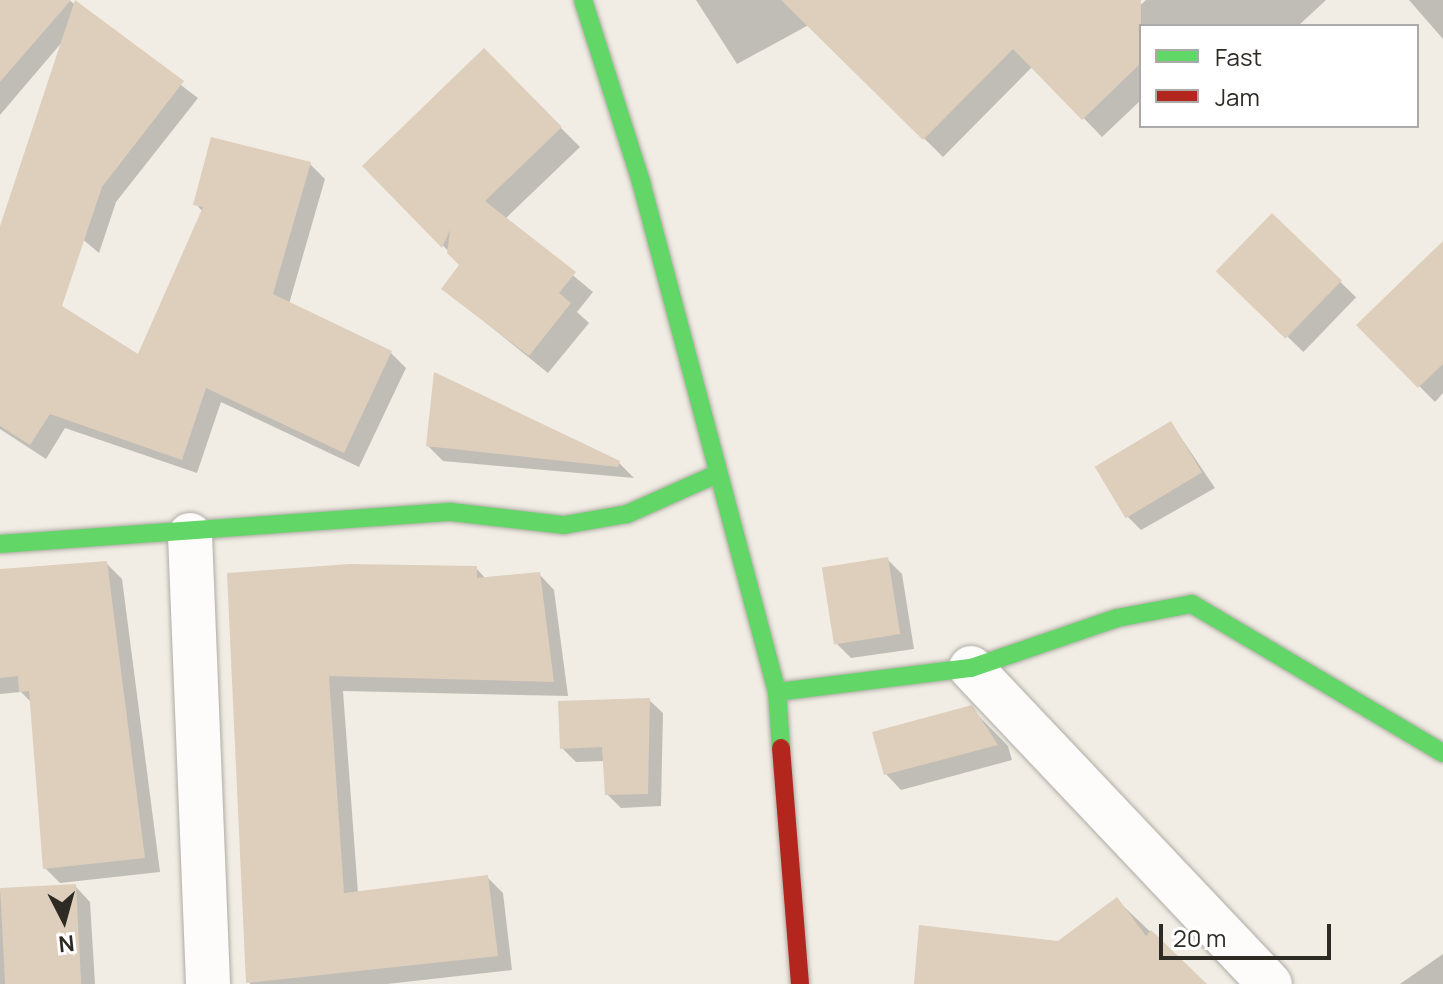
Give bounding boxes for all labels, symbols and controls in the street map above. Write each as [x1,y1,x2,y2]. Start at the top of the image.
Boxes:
legend [1139,24,1419,128]
text: Fast [1215,40,1262,73]
text: Jam [1215,80,1260,113]
north arrow [24,880,104,960]
scale bar [1163,908,1335,958]
text: 20 m [1173,921,1226,954]
text: N [57,928,76,960]

